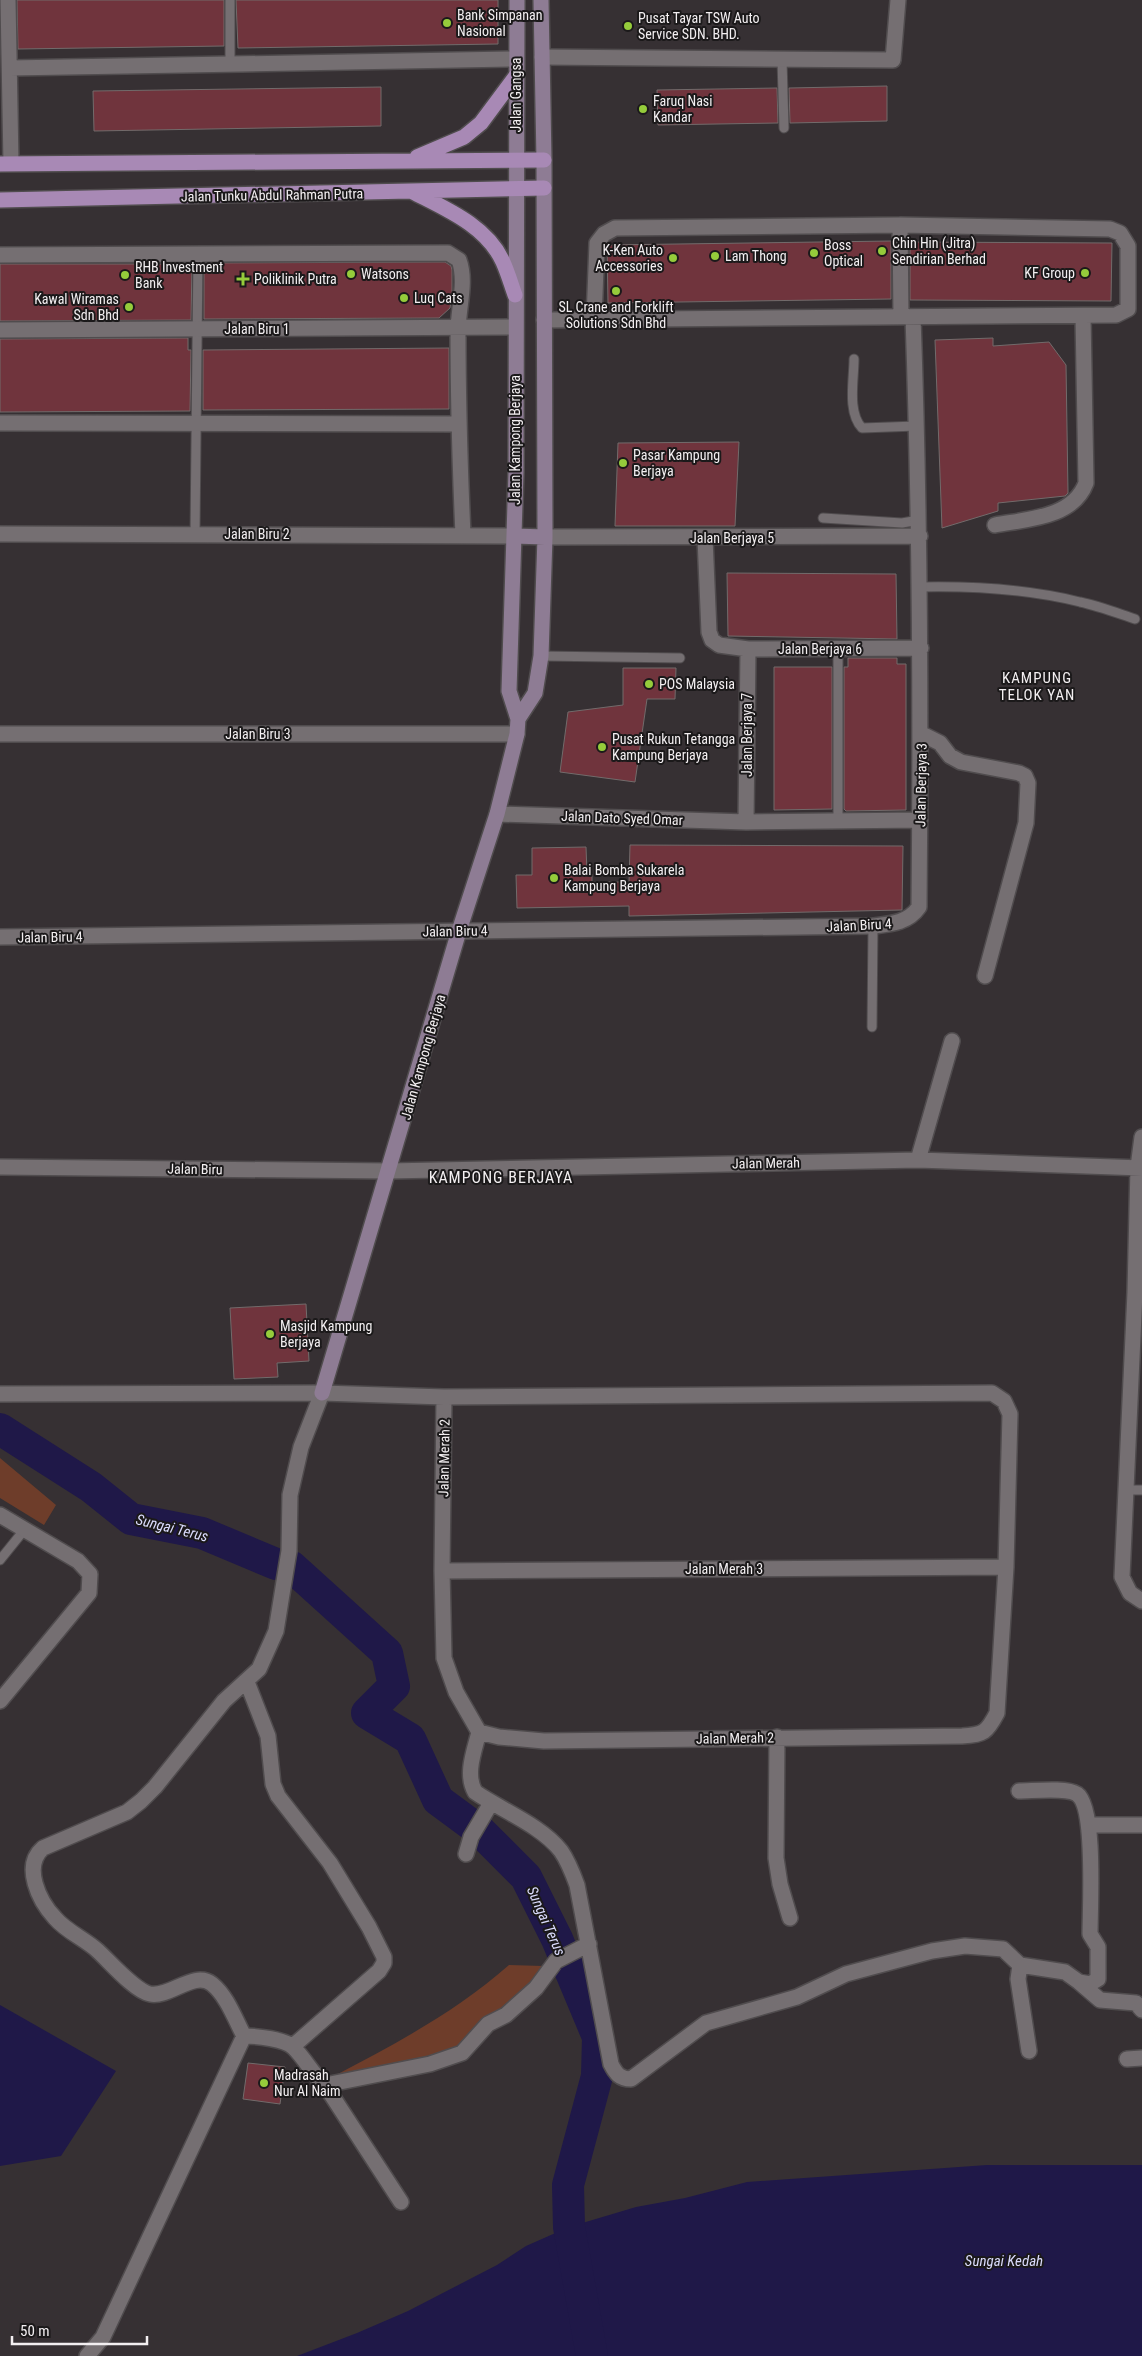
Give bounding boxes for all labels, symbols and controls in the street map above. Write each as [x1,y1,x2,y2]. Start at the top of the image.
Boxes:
place label: Bank Simpanan Nasional [457,7,543,39]
place label: Pusat Tayar TSW Auto Service SDN. BHD. [638,10,760,42]
marker: Bank Simpanan Nasional [441,17,453,29]
marker: Pusat Tayar TSW Auto Service SDN. BHD. [622,20,634,32]
street label: Jalan Gangsa [508,57,524,133]
place label: Faruq Nasi Kandar [653,93,712,125]
marker: Faruq Nasi Kandar [637,103,649,115]
street label: Jalan Tunku Abdul Rahman Putra [181,185,363,205]
place label: Chin Hin (Jitra) Sendirian Berhad [892,235,986,267]
place label: Boss Optical [824,237,863,269]
place label: K-Ken Auto Accessories [595,242,663,274]
marker: Chin Hin (Jitra) Sendirian Berhad [876,245,888,257]
marker: Boss Optical [808,247,820,259]
place label: Lam Thong [725,248,787,264]
marker: Lam Thong [709,250,721,262]
marker: K-Ken Auto Accessories [667,252,679,264]
place label: RHB Investment Bank [135,259,223,291]
place label: KF Group [1024,265,1075,281]
place label: Watsons [361,266,409,282]
marker: KF Group [1079,267,1091,279]
marker: Watsons [345,268,357,280]
marker: RHB Investment Bank [119,269,131,281]
place label: Poliklinik Putra [254,271,337,287]
marker: Poliklinik Putra [236,272,250,286]
marker: SL Crane and Forklift Solutions Sdn Bhd [610,285,622,297]
place label: Luq Cats [414,290,463,306]
place label: Kawal Wiramas Sdn Bhd [34,291,119,323]
marker: Luq Cats [398,292,410,304]
place label: SL Crane and Forklift Solutions Sdn Bhd [558,299,674,331]
marker: Kawal Wiramas Sdn Bhd [123,301,135,313]
street label: Jalan Biru 1 [224,321,290,337]
street label: Jalan Kampong Berjaya [507,375,523,505]
place label: Pasar Kampung Berjaya [633,447,720,479]
marker: Pasar Kampung Berjaya [617,457,629,469]
street label: Jalan Biru 2 [224,526,290,542]
street label: Jalan Berjaya 5 [690,530,774,546]
street label: Jalan Berjaya 6 [778,641,862,657]
district label: KAMPUNG TELOK YAN [999,669,1075,704]
place label: POS Malaysia [659,676,735,692]
marker: POS Malaysia [643,678,655,690]
street label: Jalan Berjaya 7 [739,693,755,777]
street label: Jalan Biru 3 [225,726,291,742]
place label: Pusat Rukun Tetangga Kampung Berjaya [612,731,735,763]
marker: Pusat Rukun Tetangga Kampung Berjaya [596,741,608,753]
street label: Jalan Berjaya 3 [912,743,930,827]
street label: Jalan Dato Syed Omar [561,808,683,828]
place label: Balai Bomba Sukarela Kampung Berjaya [564,862,684,894]
marker: Balai Bomba Sukarela Kampung Berjaya [548,872,560,884]
street label: Jalan Biru 4 [826,915,892,935]
street label: Jalan Biru 4 [422,922,488,940]
street label: Jalan Biru 4 [17,928,83,946]
street label: Jalan Kampong Berjaya [397,992,449,1122]
street label: Jalan Merah [732,1154,800,1172]
street label: Jalan Biru [167,1161,223,1177]
district label: KAMPONG BERJAYA [429,1168,573,1187]
place label: Masjid Kampung Berjaya [280,1318,372,1350]
marker: Masjid Kampung Berjaya [264,1328,276,1340]
street label: Jalan Merah 2 [435,1419,453,1497]
water label: Sungai Terus [134,1510,210,1546]
street label: Jalan Merah 3 [685,1561,763,1577]
street label: Jalan Merah 2 [696,1729,774,1747]
water label: Sungai Terus [523,1884,569,1959]
place label: Madrasah Nur Al Naim [274,2067,341,2099]
marker: Madrasah Nur Al Naim [258,2077,270,2089]
water label: Sungai Kedah [965,2252,1043,2270]
scale bar [12,2314,148,2346]
text: 50 m [20,2322,50,2340]

